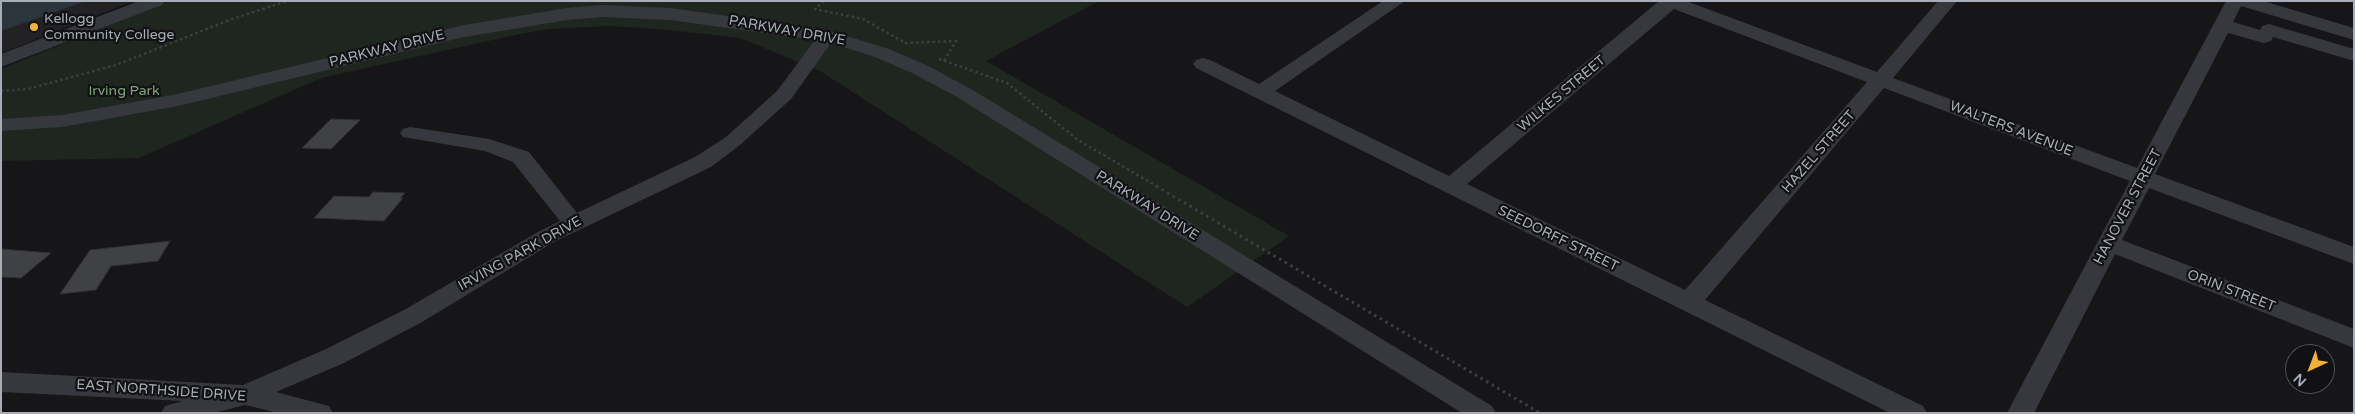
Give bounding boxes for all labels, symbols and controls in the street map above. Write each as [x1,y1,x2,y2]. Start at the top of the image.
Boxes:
place label: Kellogg Community College [44,11,174,44]
street label: PARKWAY DRIVE [727,12,847,50]
marker: Kellogg Community College [28,21,40,33]
street label: PARKWAY DRIVE [328,27,446,71]
street label: WILKES STREET [1515,52,1609,136]
park label: Irving Park [88,83,160,99]
street label: WALTERS AVENUE [1947,98,2075,160]
street label: HAZEL STREET [1779,107,1859,197]
street label: HANOVER STREET [2090,146,2166,268]
street label: PARKWAY DRIVE [1092,168,1202,244]
street label: SEEDORFF STREET [1495,203,1621,275]
street label: IRVING PARK DRIVE [455,213,585,295]
street label: ORIN STREET [2184,266,2278,316]
north arrow [2285,344,2335,394]
text: N [2290,370,2310,390]
street label: EAST NORTHSIDE DRIVE [76,377,246,405]

